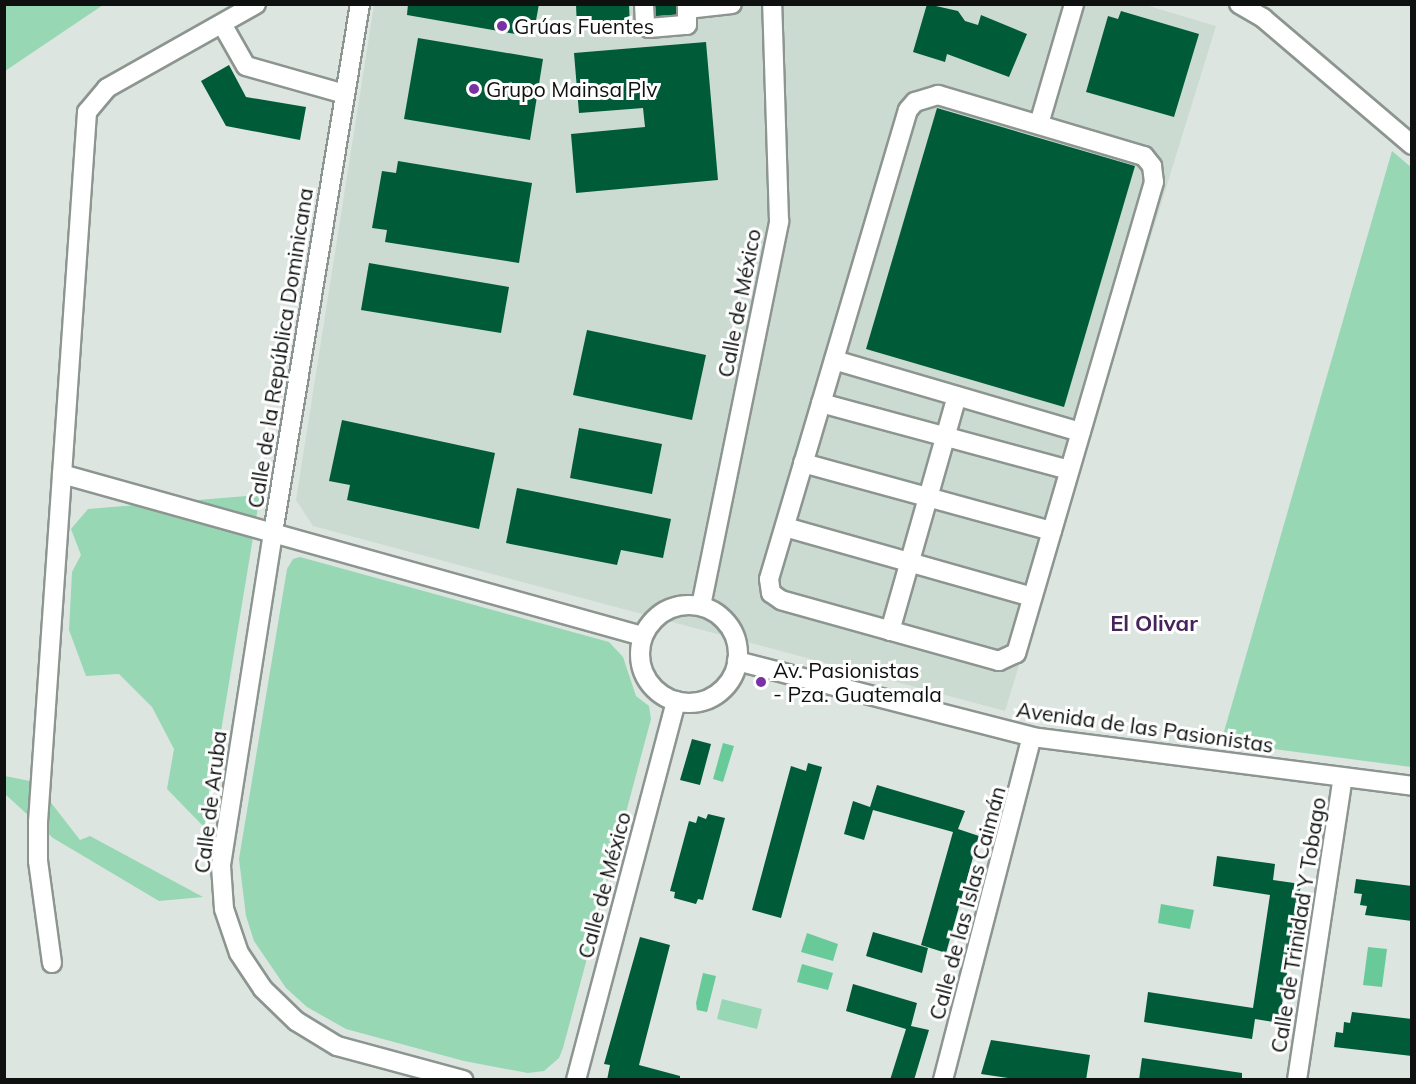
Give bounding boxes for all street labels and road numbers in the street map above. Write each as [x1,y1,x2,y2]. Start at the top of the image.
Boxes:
street label: Calle de la República Dominicana [242,186,318,510]
street label: Calle de México [712,227,766,379]
street label: Avenida de las Pasionistas [1015,696,1275,758]
street label: Calle de Aruba [189,729,231,875]
street label: Calle de las Islas Caimán [924,783,1010,1023]
street label: Calle de Trinidad Y Tobago [1265,795,1331,1055]
street label: Calle de México [572,809,636,961]

